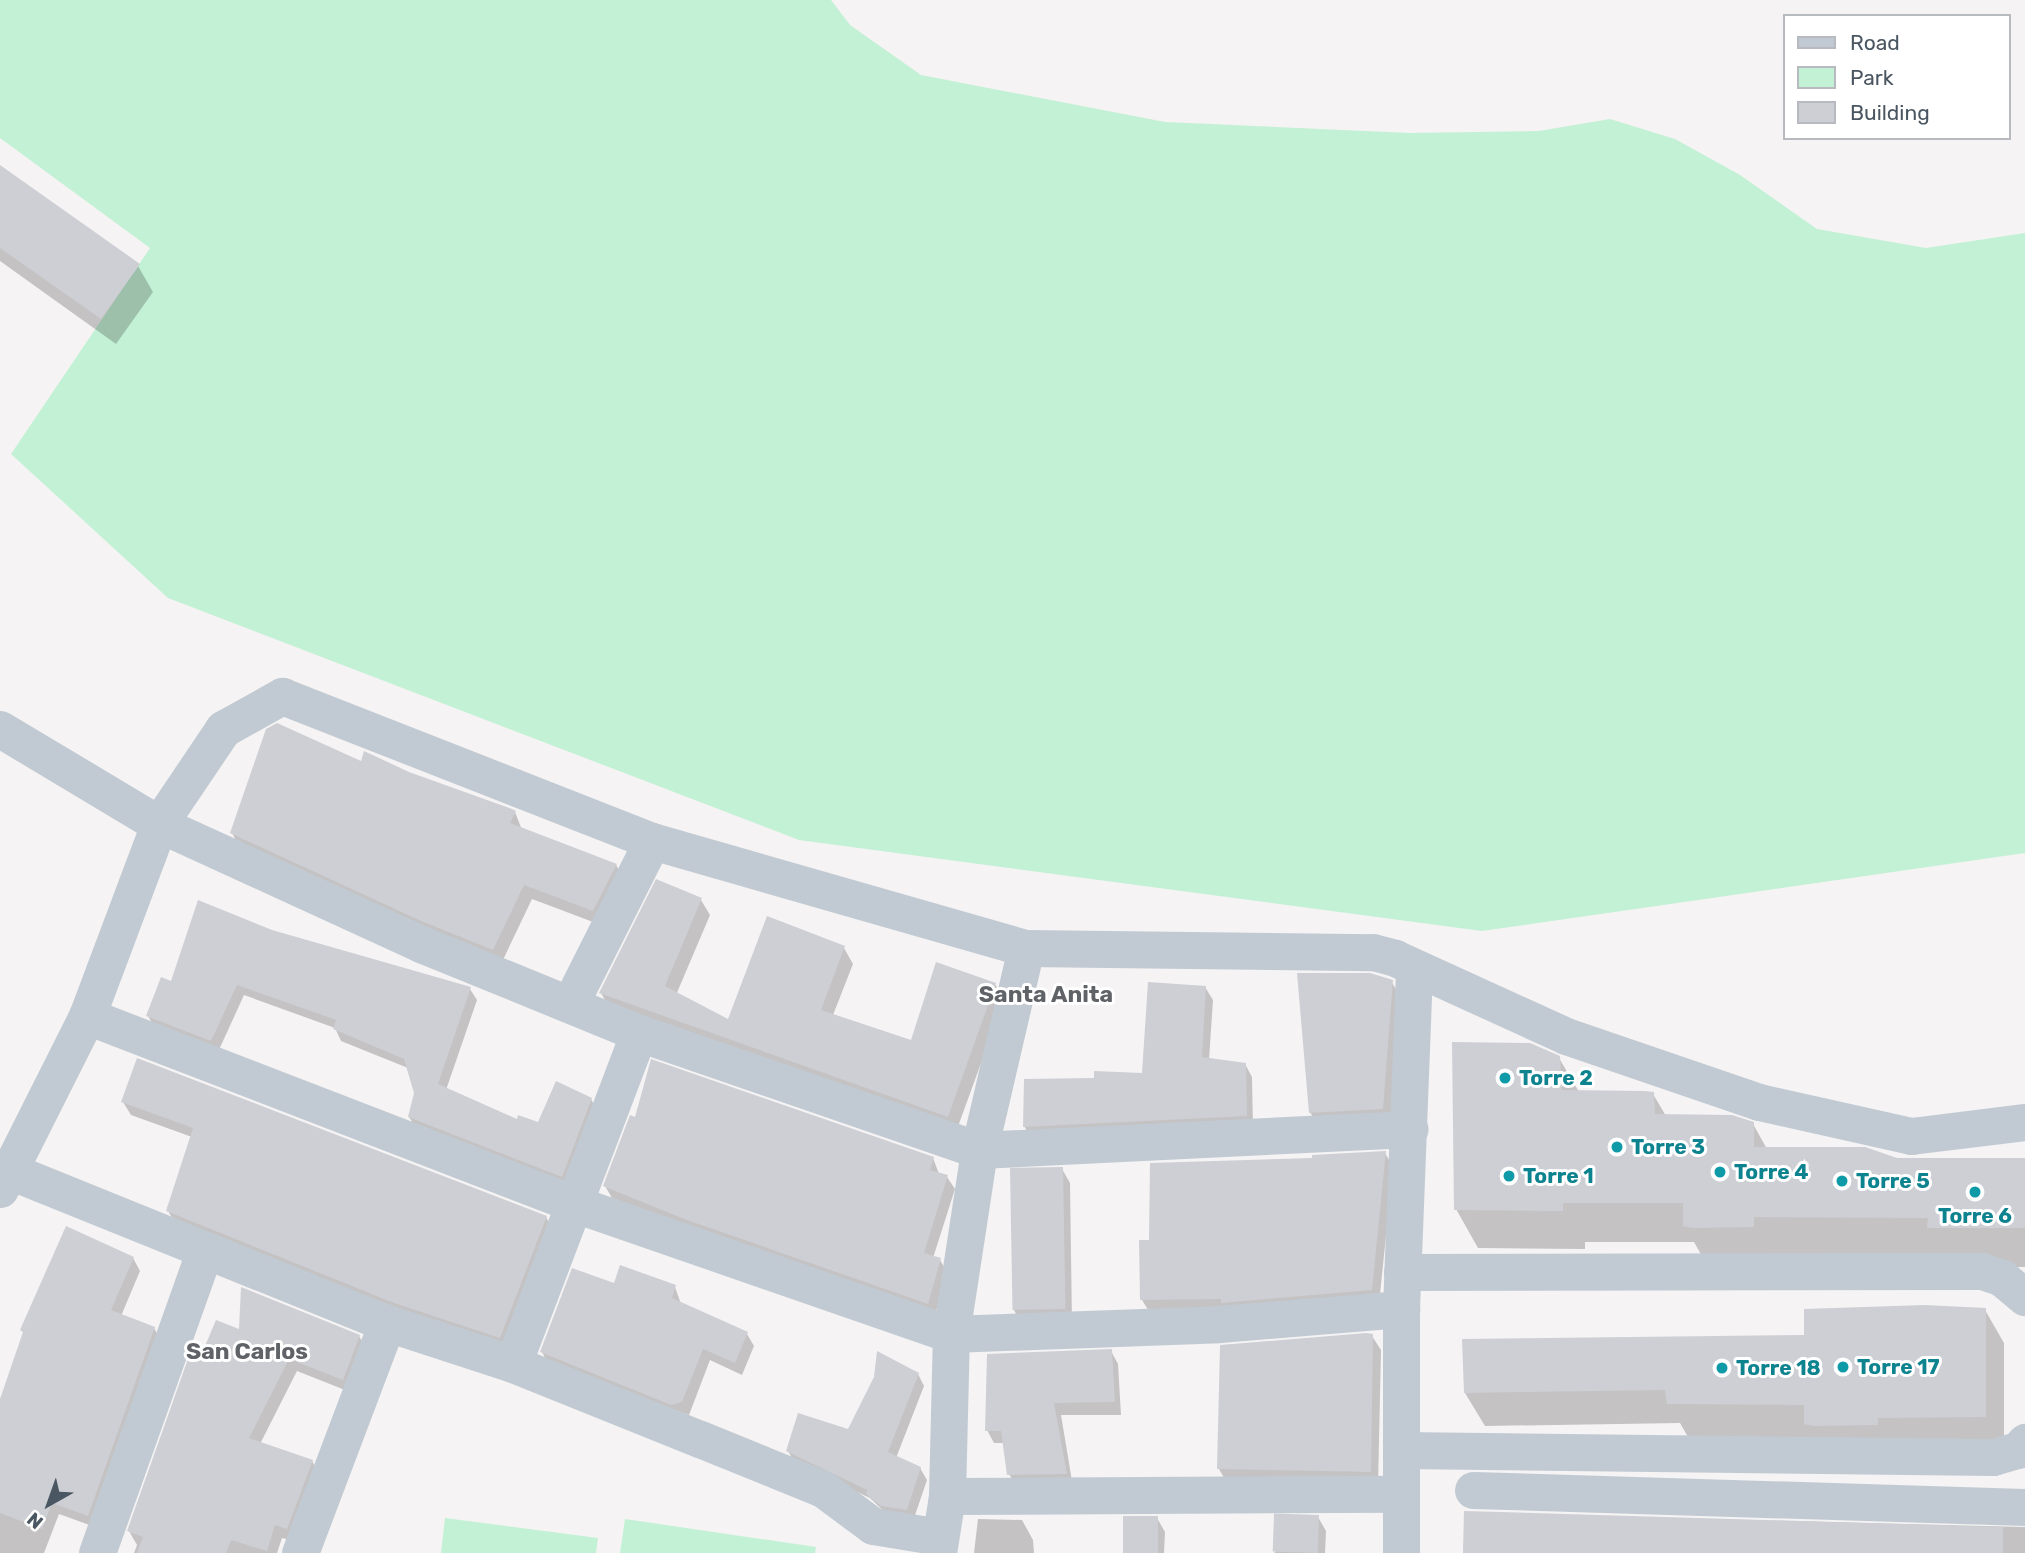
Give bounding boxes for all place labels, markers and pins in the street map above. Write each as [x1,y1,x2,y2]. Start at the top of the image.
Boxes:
place label: Torre 2 [1519,1065,1593,1091]
marker: Torre 2 [1497,1070,1513,1086]
place label: Torre 3 [1631,1134,1705,1160]
marker: Torre 3 [1609,1139,1625,1155]
place label: Torre 4 [1734,1159,1808,1185]
place label: Torre 1 [1523,1163,1594,1189]
marker: Torre 4 [1712,1164,1728,1180]
marker: Torre 1 [1501,1168,1517,1184]
place label: Torre 5 [1856,1168,1930,1194]
marker: Torre 5 [1834,1173,1850,1189]
marker: Torre 6 [1967,1184,1983,1200]
place label: Torre 6 [1938,1203,2012,1229]
place label: Torre 17 [1857,1354,1940,1380]
place label: Torre 18 [1736,1355,1821,1381]
marker: Torre 17 [1835,1359,1851,1375]
marker: Torre 18 [1714,1360,1730,1376]

